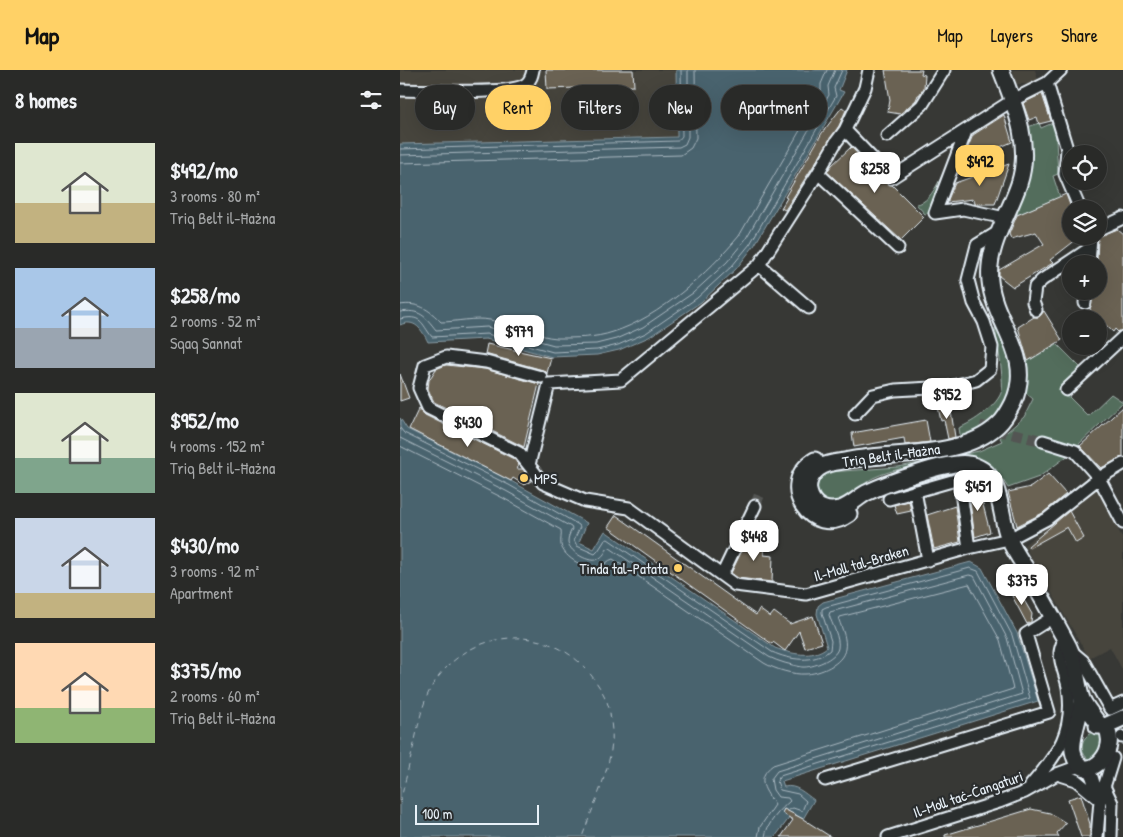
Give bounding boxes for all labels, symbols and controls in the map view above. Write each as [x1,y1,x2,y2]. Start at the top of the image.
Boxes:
text: Map [25,19,59,51]
text: Map [937,23,963,48]
text: Layers [991,23,1033,48]
text: Share [1061,23,1098,48]
chip: Buy [415,85,475,130]
chip: Rent [485,85,551,130]
chip: Filters [561,85,639,130]
chip: New [649,85,711,130]
chip: Apartment [721,85,827,130]
text: 8 homes [15,86,77,115]
icon: filters [357,86,385,114]
pin: $492 [950,144,1010,187]
map controls [1062,145,1107,355]
button: locate [1062,145,1107,190]
text: $492 [966,150,994,172]
pin: $258 [845,152,905,194]
text: $492/mo [170,156,238,185]
text: $258 [860,157,890,179]
icon: home [55,163,115,223]
text: 3 rooms · 80 m² [170,185,260,207]
button: layers [1062,200,1107,245]
text: Triq Belt il-Ħażna [170,207,275,229]
button: + [1062,255,1107,300]
text: $258/mo [170,281,240,310]
icon: home [55,288,115,348]
text: 2 rooms · 52 m² [170,310,260,332]
button: − [1062,310,1107,355]
pin: $979 [489,314,549,357]
text: $979 [505,320,533,342]
text: Sqaq Sannat [170,332,242,354]
pin: $952 [917,378,977,420]
text: $952 [933,383,961,405]
text: $952/mo [170,406,239,435]
pin: $430 [438,406,498,448]
text: $430 [454,411,482,433]
icon: home [55,413,115,473]
text: 4 rooms · 152 m² [170,435,265,457]
street label: Triq Belt il-Ħażna [841,438,941,472]
text: Triq Belt il-Ħażna [170,457,275,479]
place label: MPS [534,468,557,489]
pin: $451 [948,470,1008,512]
marker: MPS [518,472,530,484]
text: $451 [965,475,991,497]
pin: $448 [724,520,784,562]
text: $448 [740,525,768,547]
text: $430/mo [170,531,239,560]
icon: home [55,538,115,598]
street label: Il-Moll tal-Braken [811,539,911,587]
place label: Tinda tal-Patata [579,558,668,579]
text: 3 rooms · 92 m² [170,560,259,582]
marker: Tinda tal-Patata [672,562,684,574]
pin: $375 [992,564,1052,606]
text: $375 [1007,569,1037,591]
text: Apartment [170,582,233,604]
text: $375/mo [170,656,241,685]
icon: home [55,663,115,723]
text: 2 rooms · 60 m² [170,685,260,707]
text: Triq Belt il-Ħażna [170,707,275,729]
street label: Il-Moll taċ-Ċangaturi [910,765,1026,823]
scale bar [415,802,539,825]
text: 100 m [422,804,452,823]

